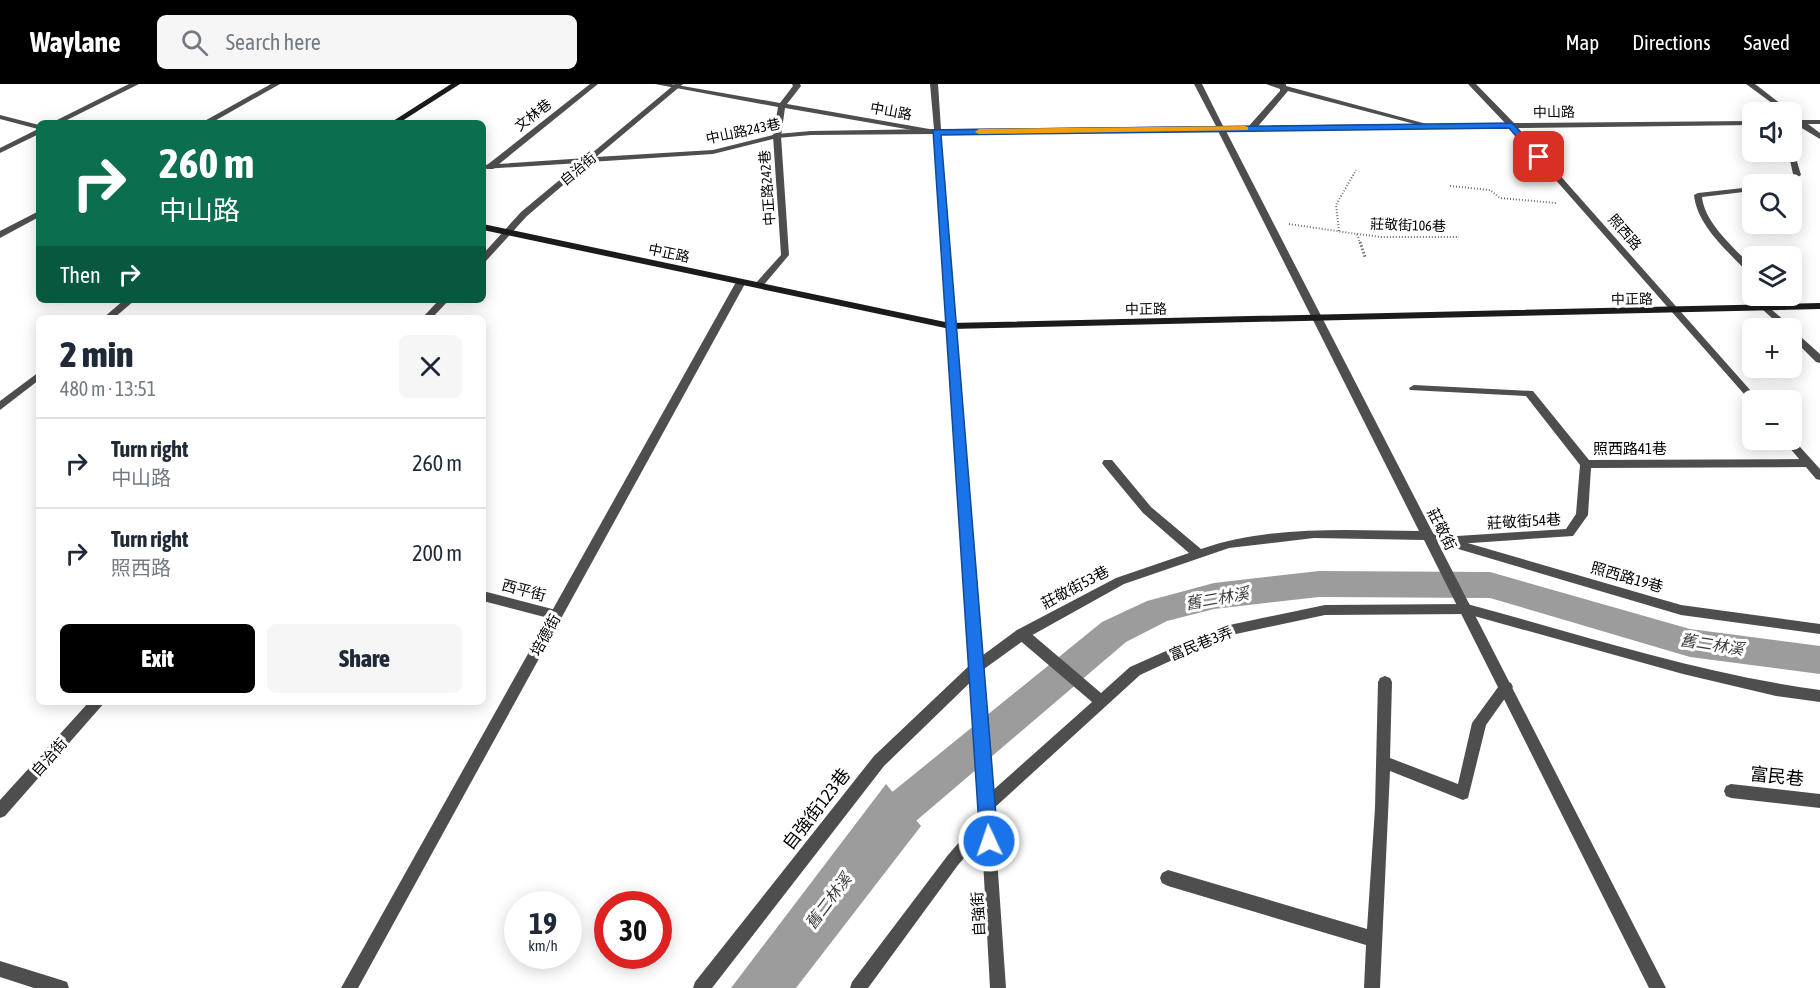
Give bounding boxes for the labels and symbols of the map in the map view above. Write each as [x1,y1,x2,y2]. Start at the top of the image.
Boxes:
street label: 文林巷 [512,96,554,134]
street label: 中山路 [869,99,913,123]
street label: 中山路 [1533,104,1575,120]
street label: 中山路243巷 [704,115,782,147]
pin [1513,131,1564,182]
street label: 自治街 [557,149,599,189]
street label: 中正路242巷 [756,150,778,226]
street label: 照西路 [1605,211,1645,253]
street label: 莊敬街106巷 [1370,216,1446,234]
street label: 中正路 [647,241,691,265]
street label: 中正路 [1611,291,1653,307]
street label: 中正路 [1125,301,1167,317]
street label: 照西路41巷 [1593,440,1667,457]
street label: 莊敬街 [1424,505,1460,553]
street label: 莊敬街54巷 [1487,511,1561,531]
street label: 照西路19巷 [1589,559,1665,595]
street label: 莊敬街53巷 [1038,562,1112,612]
street label: 西平街 [500,576,548,604]
water label: 舊二林溪 [1184,583,1252,612]
street label: 培德街 [527,611,563,659]
street label: 富民巷3弄 [1167,623,1235,663]
water label: 舊二林溪 [1679,630,1747,658]
street label: 自治街 [28,735,70,779]
street label: 富民巷 [1749,763,1805,789]
street label: 自強街123巷 [778,764,854,854]
position arrow [957,809,1021,873]
water label: 舊二林溪 [802,868,856,932]
speed limit sign: 30 [594,891,672,969]
street label: 自強街 [968,891,988,937]

